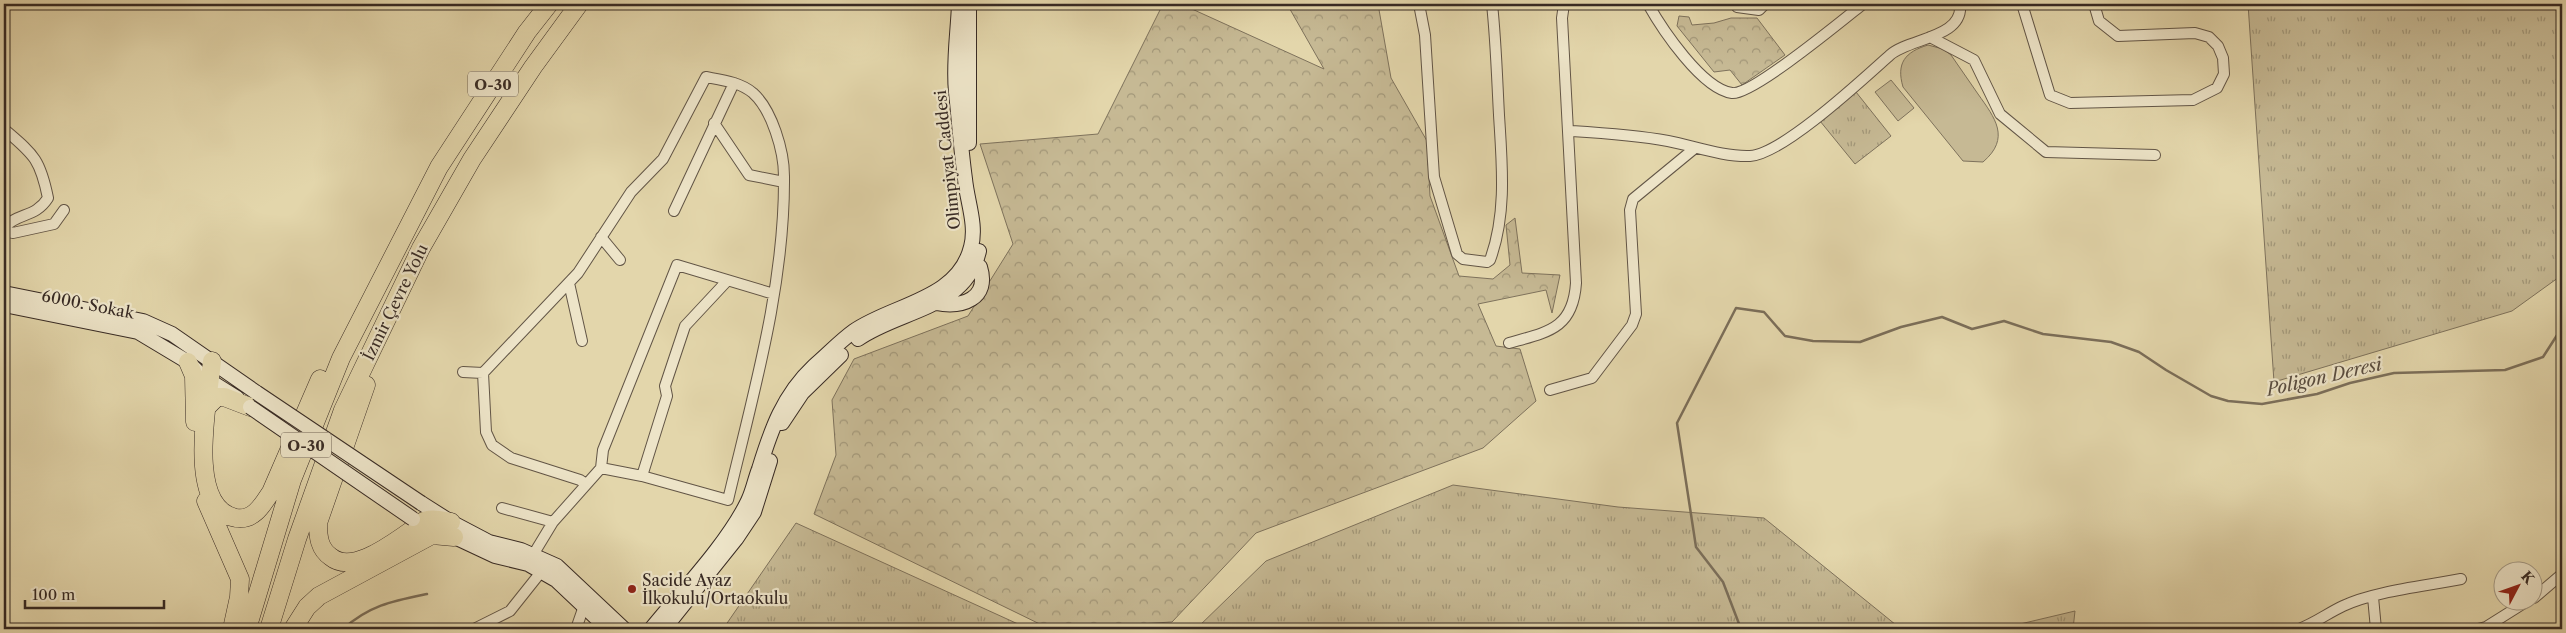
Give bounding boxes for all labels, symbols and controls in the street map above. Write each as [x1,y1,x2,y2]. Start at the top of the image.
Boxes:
road number: O-30 [468,72,518,96]
street label: Olimpiyat Caddesi [930,89,964,231]
street label: İzmir Çevre Yolu [358,240,432,364]
street label: 6000. Sokak [40,285,137,323]
water label: Poligon Deresi [2262,353,2385,401]
road number: O-30 [281,432,331,458]
north arrow [2494,560,2544,610]
text: K [2517,567,2539,588]
place label: Sacide Ayaz İlkokulu/Ortaokulu [642,570,789,608]
scale bar [25,578,164,610]
marker: Sacide Ayaz İlkokulu/Ortaokulu [626,583,638,595]
text: 100 m [32,585,75,604]

